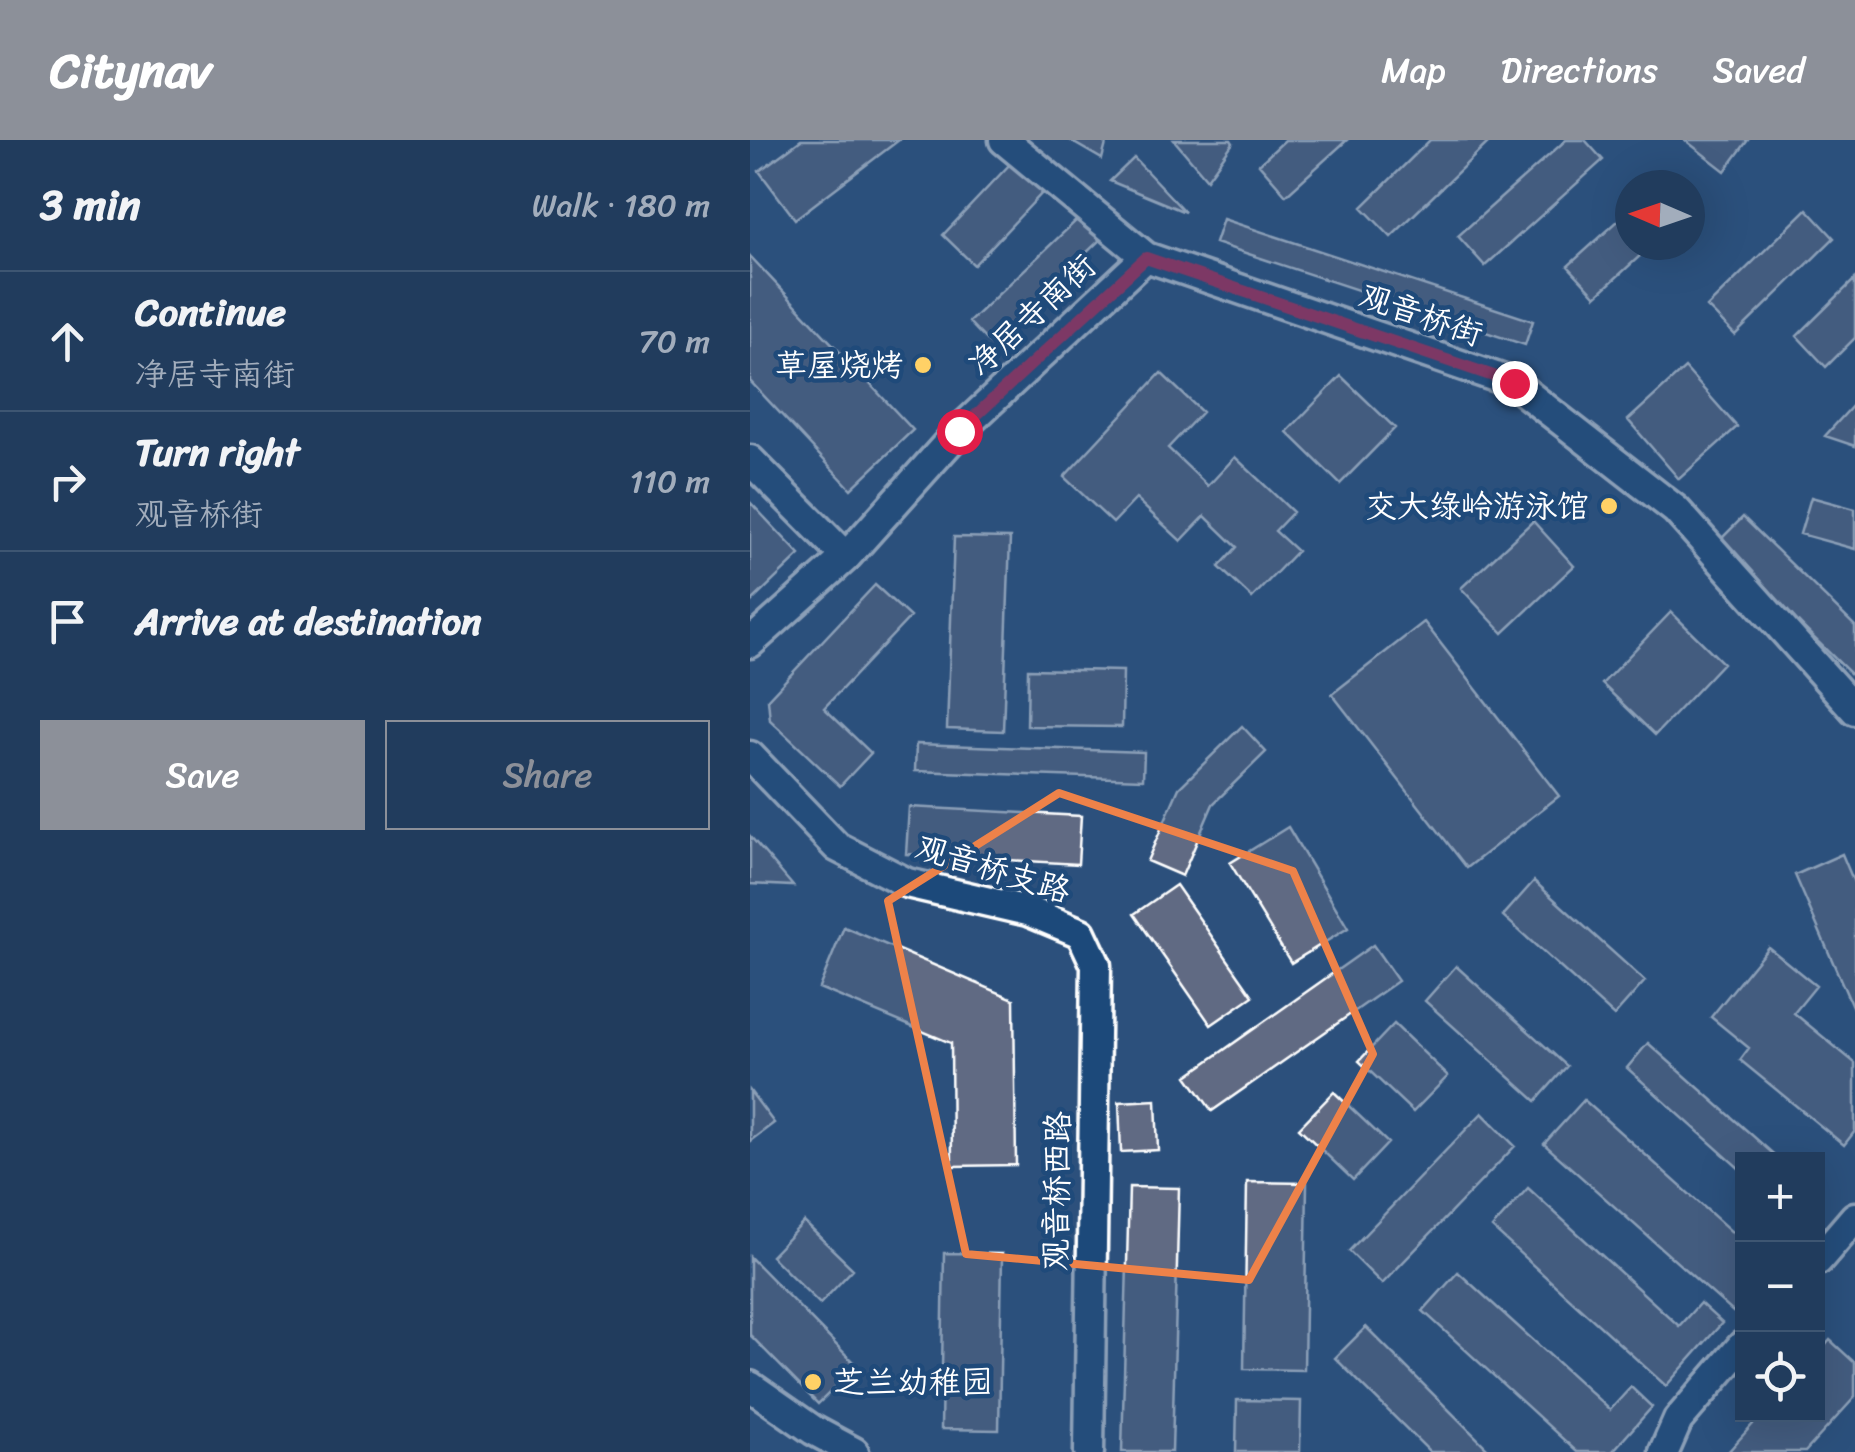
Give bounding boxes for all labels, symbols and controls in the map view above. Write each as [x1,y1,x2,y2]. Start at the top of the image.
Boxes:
text: Citynav [50,28,212,113]
text: Map [1381,39,1446,101]
text: Directions [1501,39,1658,101]
text: Saved [1713,39,1805,101]
text: 3 min [40,168,140,242]
north arrow [1615,170,1705,260]
text: Walk · 180 m [532,177,710,234]
street label: 净居寺南街 [954,240,1110,390]
street label: 观音桥街 [1351,267,1491,363]
text: Continue [135,279,286,346]
text: 70 m [639,313,710,370]
icon: ahead [40,314,95,369]
place label: 草屋烧烤 [775,337,903,394]
text: 净居寺南街 [135,346,295,403]
marker: 草屋烧烤 [912,354,934,376]
route end [1492,361,1538,407]
route start [937,409,983,455]
text: Turn right [135,419,300,486]
text: 110 m [629,453,710,510]
icon: right [40,454,95,509]
place label: 交大绿岭游泳馆 [1365,478,1589,535]
text: 观音桥街 [135,486,263,543]
marker: 交大绿岭游泳馆 [1598,495,1620,517]
text: Arrive at destination [135,588,482,655]
icon: arrive [40,594,95,649]
button: Save [40,720,365,830]
button: Share [385,720,710,830]
street label: 观音桥支路 [908,818,1078,920]
street label: 观音桥西路 [1027,1111,1087,1271]
map controls [1735,1152,1825,1422]
button: + [1735,1152,1825,1242]
button: − [1735,1242,1825,1332]
button: locate [1735,1332,1825,1422]
place label: 芝兰幼稚园 [833,1354,993,1411]
marker: 芝兰幼稚园 [802,1371,824,1393]

